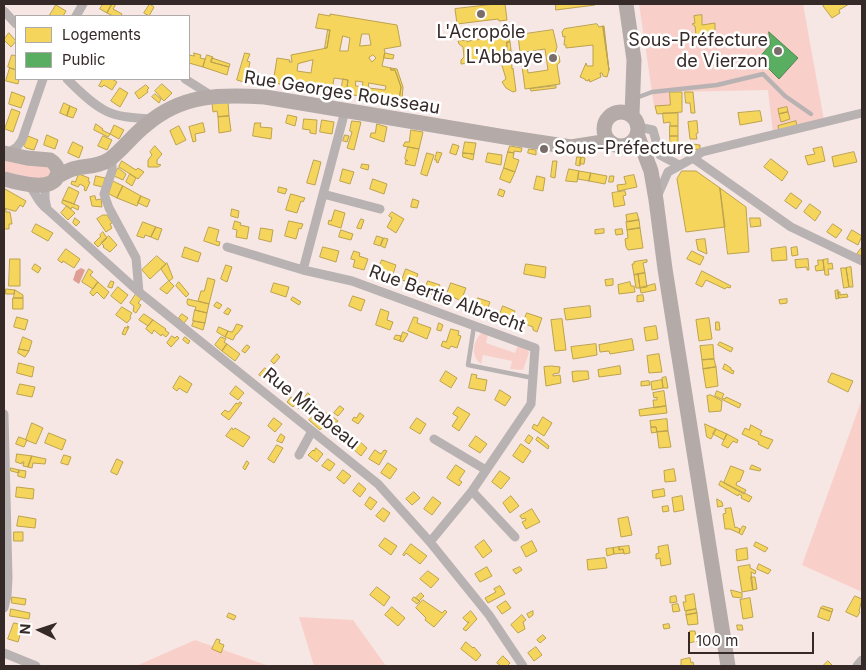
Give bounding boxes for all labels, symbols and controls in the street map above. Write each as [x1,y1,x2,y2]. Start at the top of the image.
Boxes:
marker: L'Acropôle [475,8,487,20]
legend [15,15,190,80]
place label: L'Acropôle [436,22,526,44]
text: Logements [62,25,141,44]
place label: Sous-Préfecture de Vierzon [628,30,768,72]
marker: Sous-Préfecture de Vierzon [772,45,784,57]
place label: L'Abbaye [466,47,543,69]
text: Public [62,50,105,69]
marker: L'Abbaye [547,52,559,64]
street label: Rue Georges Rousseau [242,67,442,119]
place label: Sous-Préfecture [554,138,694,160]
marker: Sous-Préfecture [538,143,550,155]
street label: Rue Bertie Albrecht [366,261,528,337]
street label: Rue Mirabeau [258,364,364,454]
north arrow [15,605,65,655]
scale bar [691,622,817,654]
text: N [16,623,33,635]
text: 100 m [696,631,738,650]

